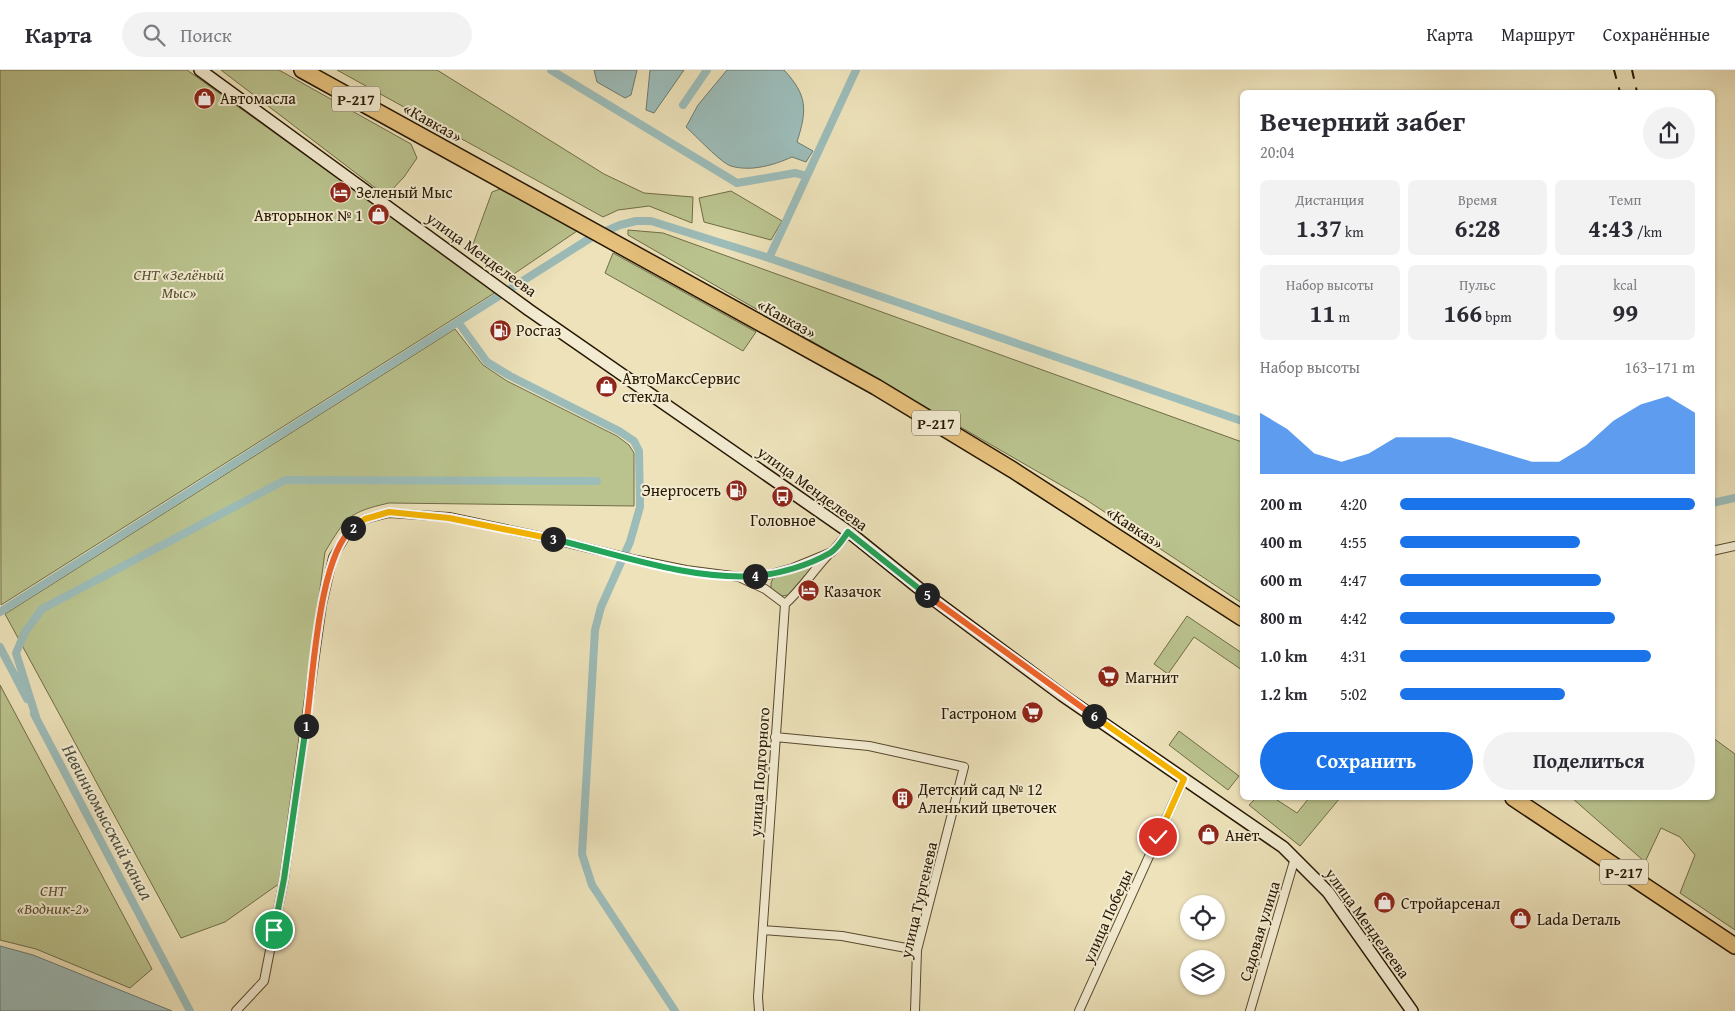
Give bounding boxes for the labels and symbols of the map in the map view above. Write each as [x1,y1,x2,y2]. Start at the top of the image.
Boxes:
shop icon: Автомасла [192,86,216,110]
place label: Автомасла [220,86,296,110]
road number: Р-217 [332,86,380,112]
street label: «Кавказ» [399,96,467,148]
hotel icon: Зеленый Мыс [328,180,352,204]
place label: Зеленый Мыс [356,180,452,204]
place label: Авторынок № 1 [254,203,363,227]
shop icon: Авторынок № 1 [367,203,391,227]
street label: улица Менделеева [421,205,543,303]
park label: СНТ «Зелёный Мыс» [133,262,225,304]
street label: «Кавказ» [753,292,821,344]
fuel station icon: Росгаз [488,318,512,342]
place label: Росгаз [516,318,561,342]
place label: АвтоМаксСервис стекла [622,366,740,408]
shop icon: АвтоМаксСервис стекла [594,375,618,399]
road number: Р-217 [912,410,960,436]
street label: улица Менделеева [752,439,874,537]
place label: Энергосеть [642,478,721,502]
fuel station icon: Энергосеть [725,478,749,502]
bus stop icon: Головное [771,484,795,508]
street label: «Кавказ» [1102,499,1168,555]
place label: Головное [750,508,816,532]
pin: 2 [340,516,366,540]
pin: 3 [540,526,566,552]
pin: 4 [742,564,768,588]
hotel icon: Казачок [796,579,820,603]
place label: Казачок [824,579,882,603]
pin: 5 [914,582,940,608]
supermarket icon: Магнит [1097,665,1121,689]
place label: Магнит [1125,665,1179,689]
place label: Гастроном [941,701,1017,725]
supermarket icon: Гастроном [1021,701,1045,725]
pin: 6 [1082,704,1106,728]
street label: улица Подгорного [742,706,775,839]
pin: 1 [294,714,318,738]
water label: Невинномысский канал [55,739,161,905]
place label: Детский сад № 12 Аленький цветочек [917,777,1057,819]
building icon: Детский сад № 12 Аленький цветочек [890,786,914,810]
pin [1137,816,1179,858]
shop icon: Анет [1197,823,1221,847]
place label: Анет [1225,823,1259,847]
street label: улица Тургенева [893,839,943,962]
road number: Р-217 [1600,860,1648,884]
street label: улица Менделеева [1319,862,1417,984]
street label: улица Победы [1075,865,1138,968]
park label: СНТ «Водник-2» [17,878,89,920]
street label: Садовая улица [1232,878,1286,984]
shop icon: Стройарсенал [1373,891,1397,915]
place label: Стройарсенал [1401,891,1500,915]
shop icon: Lada Dеталь [1509,907,1533,931]
place label: Lada Dеталь [1537,907,1621,931]
pin [253,909,295,951]

